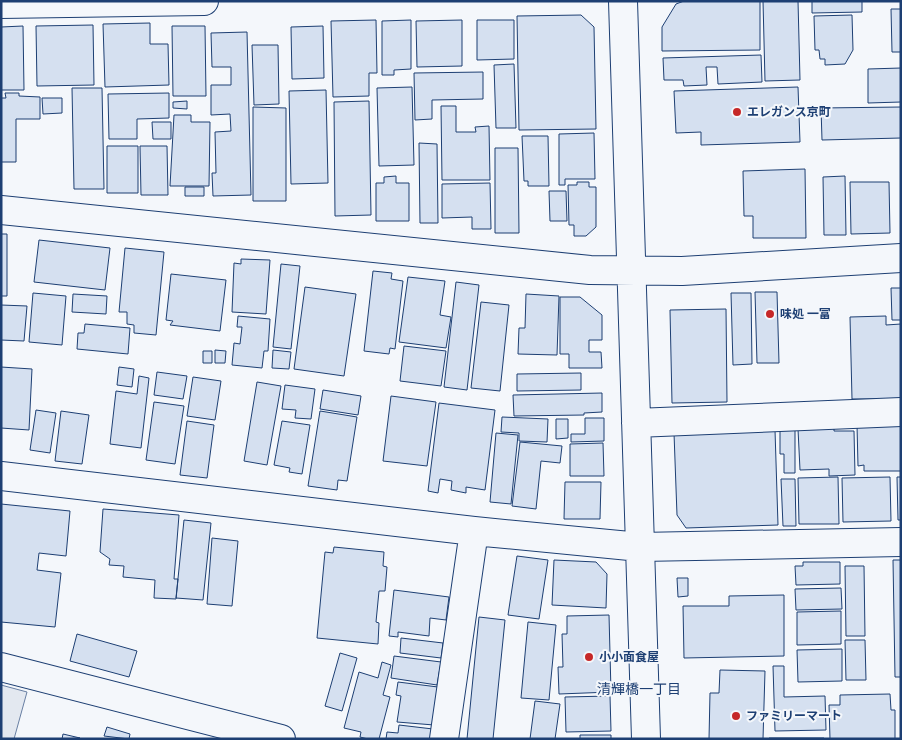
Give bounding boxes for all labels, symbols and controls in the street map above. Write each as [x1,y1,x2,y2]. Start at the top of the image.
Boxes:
place label: エレガンス京町 [747,105,831,119]
marker: エレガンス京町 [731,106,743,118]
place label: 味処 一富 [780,307,831,321]
marker: 味処 一富 [764,308,776,320]
place label: 小小面食屋 [599,650,659,664]
marker: 小小面食屋 [583,651,595,663]
district label: 清輝橋一丁目 [597,681,681,697]
place label: ファミリーマート [746,709,842,723]
marker: ファミリーマート [730,710,742,722]

